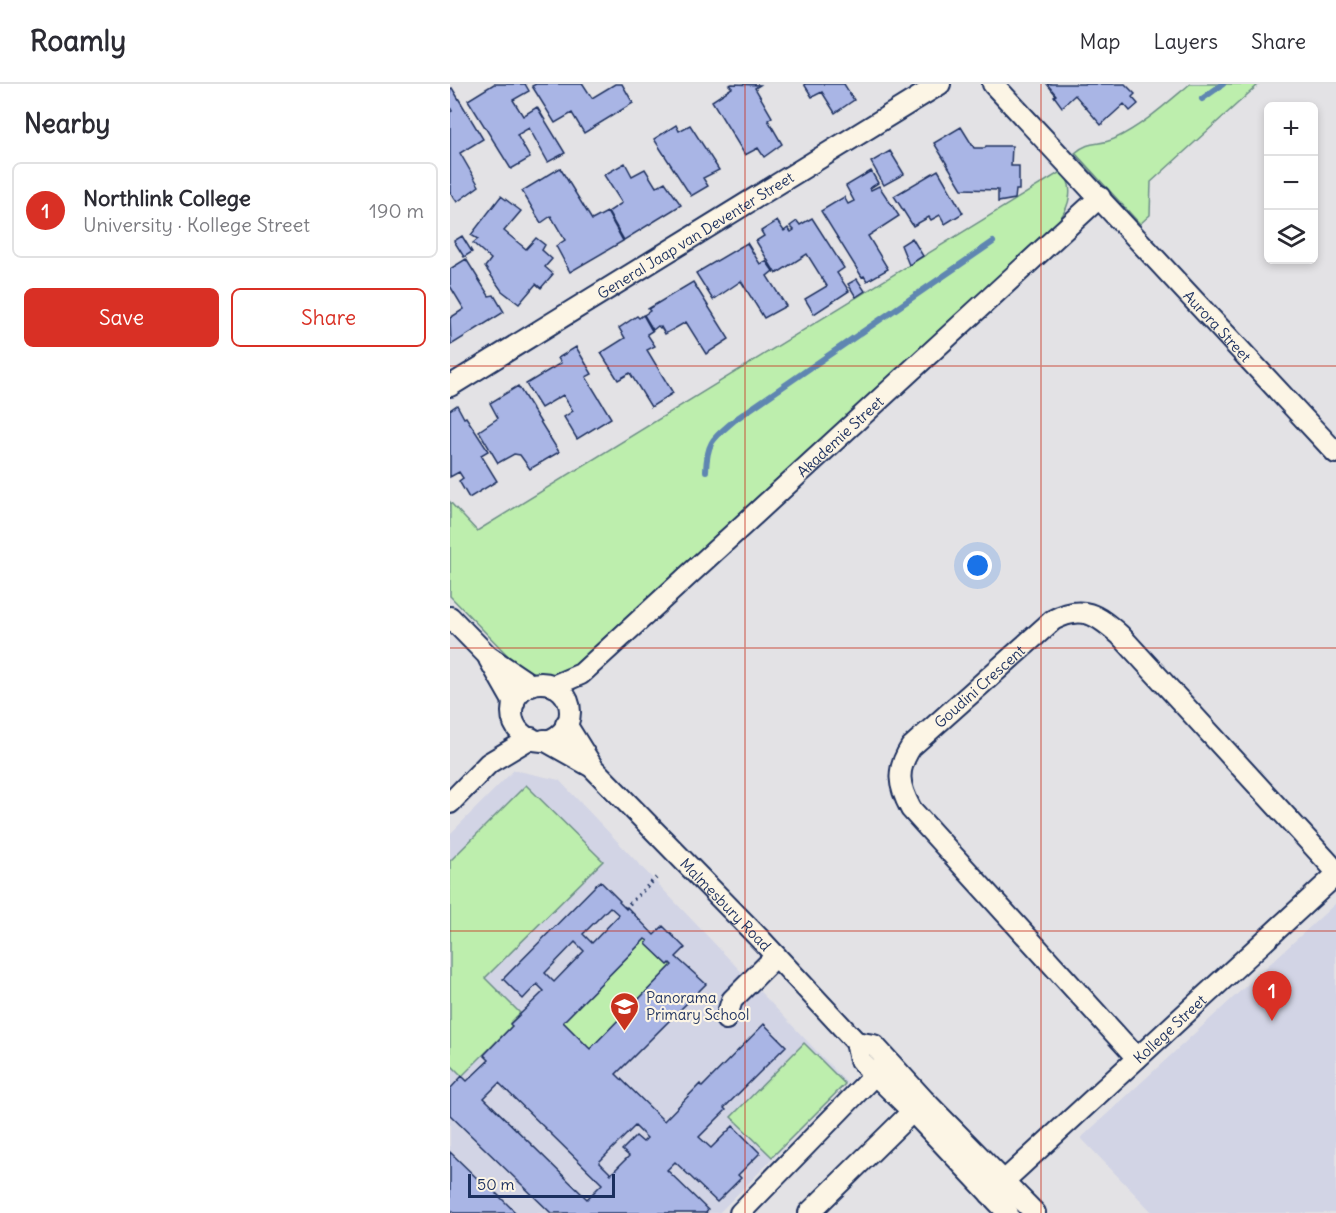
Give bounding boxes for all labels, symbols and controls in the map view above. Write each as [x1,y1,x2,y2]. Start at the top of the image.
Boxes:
text: Roamly [30,23,126,59]
text: Map [1080,28,1120,55]
text: Layers [1153,28,1218,55]
text: Share [1251,28,1306,55]
map controls [1264,102,1318,264]
button: + [1264,102,1318,156]
text: Nearby [24,107,110,140]
button: − [1264,156,1318,210]
street label: General Jaap van Deventer Street [593,167,797,303]
text: Northlink College [83,184,251,212]
text: 1 [42,198,49,223]
text: 190 m [369,198,424,223]
button: layers [1264,210,1318,264]
text: University · Kollege Street [83,212,310,237]
street label: Aurora Street [1180,286,1256,366]
button: Save [24,288,219,347]
button: Share [231,288,426,347]
street label: Akademie Street [793,392,887,481]
your location [963,551,992,580]
street label: Goudini Crescent [930,640,1028,732]
street label: Malmesbury Road [676,854,776,955]
pin: 1 [1252,972,1292,1021]
place label: Panorama Primary School [646,988,749,1024]
school or university icon: Panorama Primary School [609,990,641,1032]
street label: Kollege Street [1129,990,1210,1067]
scale bar [468,1171,615,1198]
text: 50 m [477,1174,515,1194]

